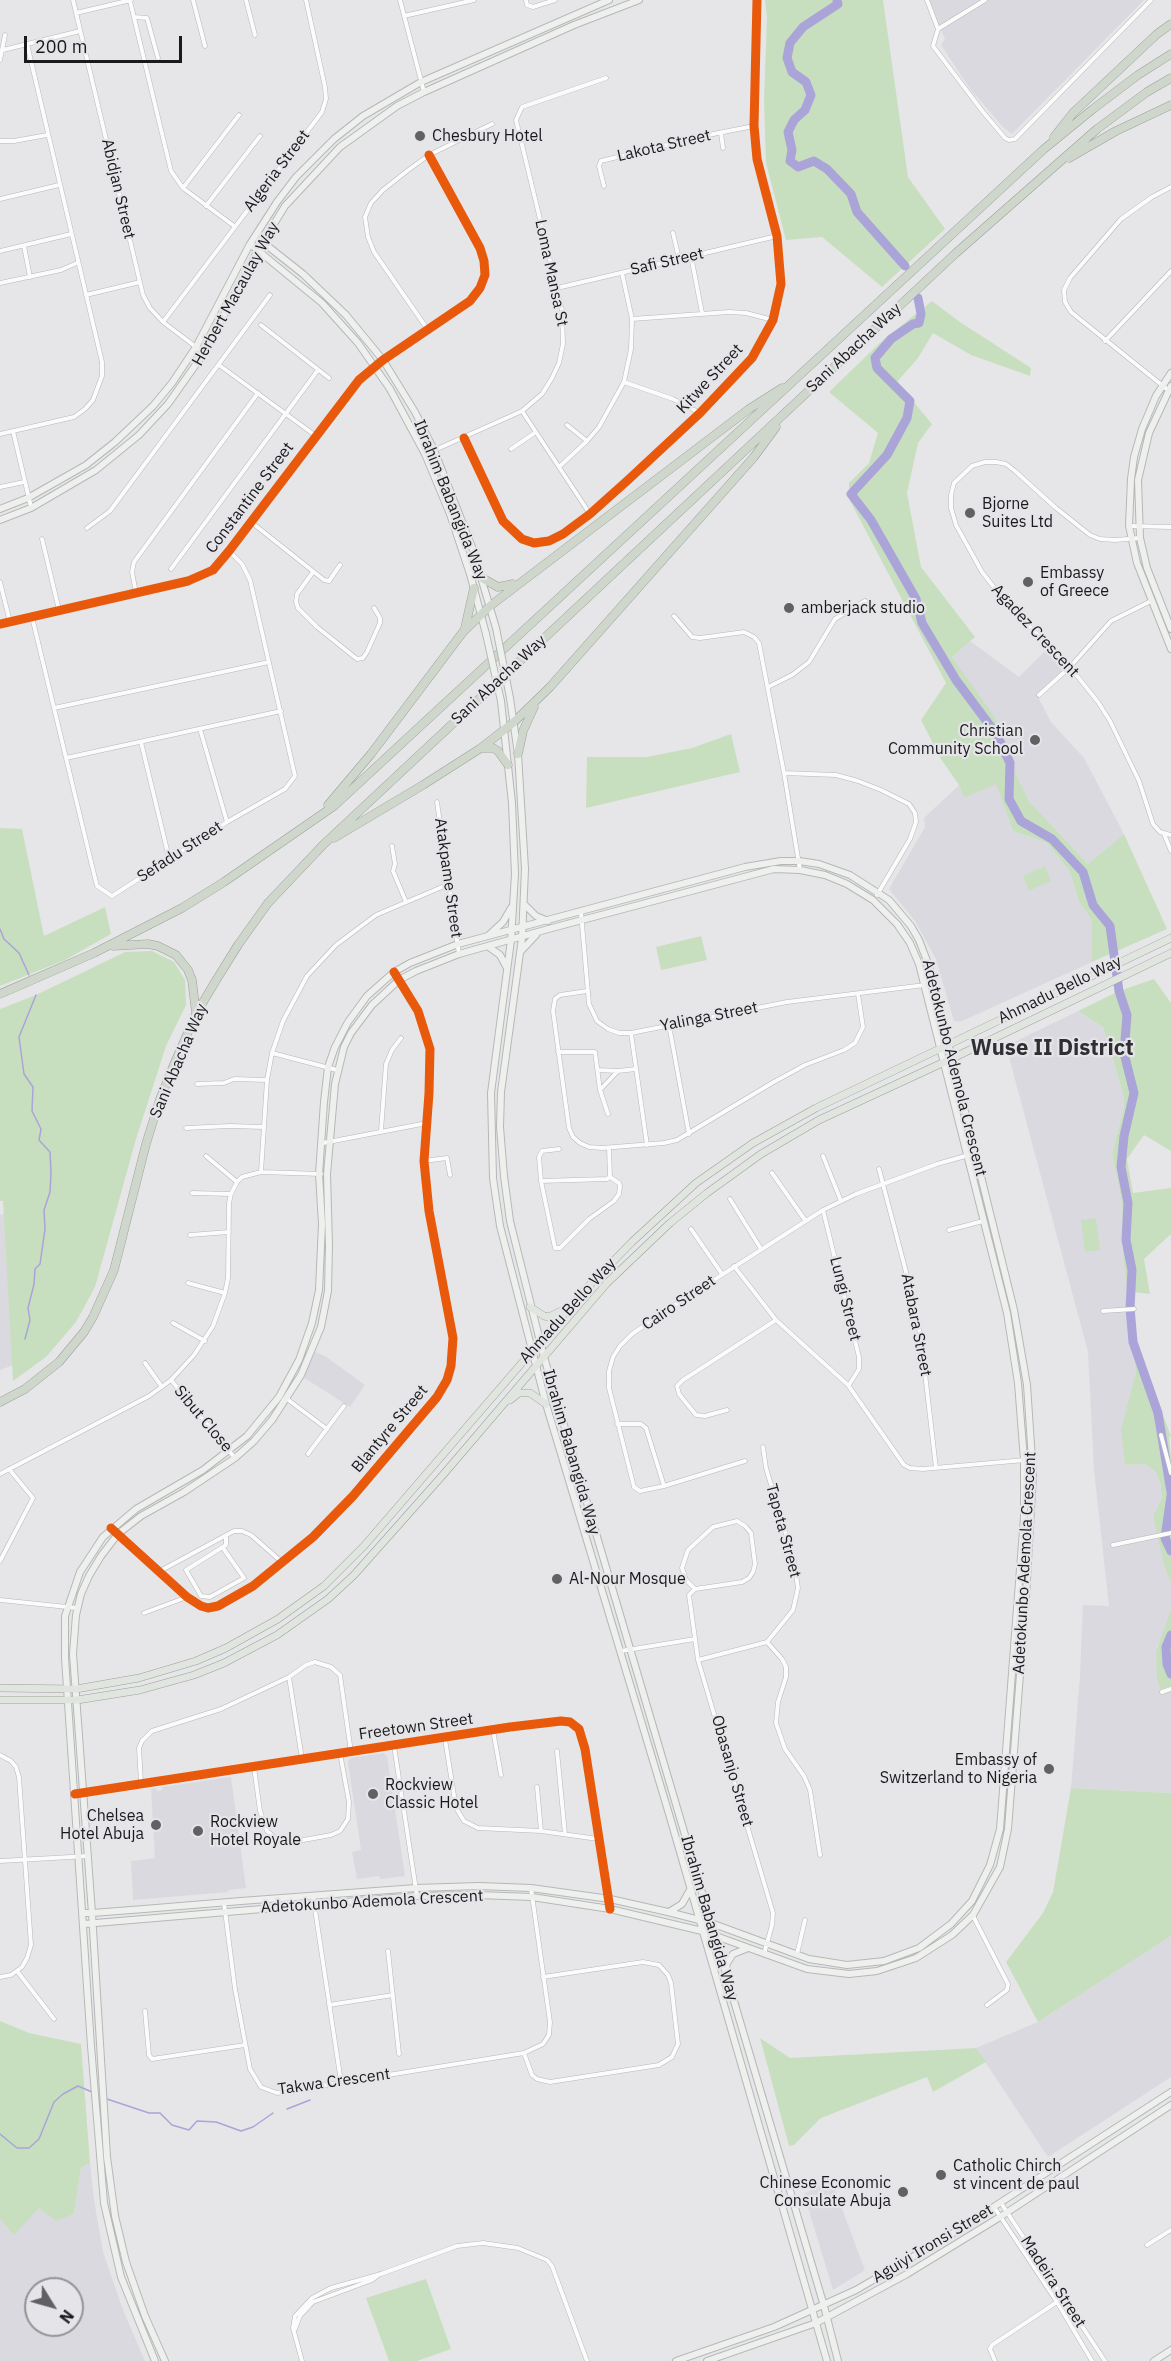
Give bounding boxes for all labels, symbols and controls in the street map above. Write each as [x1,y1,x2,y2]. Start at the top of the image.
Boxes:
scale bar [27,24,184,62]
text: 200 m [35,35,87,58]
street label: Algeria Street [240,126,314,216]
place label: Chesbury Hotel [432,126,543,146]
street label: Lakota Street [615,126,713,166]
marker: Chesbury Hotel [413,129,427,143]
street label: Abidjan Street [97,137,139,241]
street label: Loma Mansa St [530,218,572,328]
street label: Herbert Macaulay Way [188,219,284,369]
street label: Safi Street [629,244,705,280]
street label: Sani Abacha Way [803,299,905,397]
street label: Kitwe Street [673,340,747,418]
street label: Ibrahim Babangida Way [409,417,491,583]
street label: Constantine Street [202,439,298,557]
place label: Bjorne Suites Ltd [982,494,1053,532]
marker: Bjorne Suites Ltd [963,506,977,520]
place label: Embassy of Greece [1040,563,1109,601]
marker: Embassy of Greece [1021,575,1035,589]
street label: Agadez Crescent [987,581,1083,681]
place label: amberjack studio [801,598,925,618]
marker: amberjack studio [782,601,796,615]
street label: Sani Abacha Way [448,631,550,729]
place label: Christian Community School [888,721,1023,759]
marker: Christian Community School [1028,733,1042,747]
street label: Sefadu Street [134,817,226,887]
street label: Atakpame Street [430,817,466,939]
street label: Ahmadu Bello Way [995,952,1125,1028]
street label: Adetokunbo Ademola Crescent [918,958,990,1178]
street label: Yalinga Street [658,998,760,1036]
street label: Sani Abacha Way [146,1001,212,1121]
district label: Wuse II District [970,1036,1134,1062]
street label: Ahmadu Bello Way [516,1254,620,1368]
street label: Lungi Street [825,1255,865,1343]
street label: Cairo Street [638,1271,720,1335]
street label: Atabara Street [897,1272,935,1378]
street label: Ibrahim Babangida Way [538,1367,604,1537]
street label: Blantyre Street [348,1381,432,1477]
street label: Sibut Close [170,1382,236,1456]
street label: Adetokunbo Ademola Crescent [1010,1451,1040,1675]
street label: Tapeta Street [761,1482,805,1580]
place label: Al-Nour Mosque [569,1569,686,1589]
marker: Al-Nour Mosque [550,1572,564,1586]
street label: Freetown Street [357,1709,475,1745]
street label: Obasanjo Street [707,1713,757,1829]
place label: Embassy of Switzerland to Nigeria [880,1750,1037,1788]
marker: Embassy of Switzerland to Nigeria [1042,1762,1056,1776]
place label: Rockview Classic Hotel [385,1775,478,1813]
marker: Rockview Classic Hotel [366,1787,380,1801]
place label: Chelsea Hotel Abuja [60,1806,144,1844]
place label: Rockview Hotel Royale [210,1812,301,1850]
marker: Chelsea Hotel Abuja [149,1818,163,1832]
marker: Rockview Hotel Royale [191,1824,205,1838]
street label: Ibrahim Babangida Way [676,1833,742,2003]
street label: Adetokunbo Ademola Crescent [260,1887,484,1917]
street label: Takwa Crescent [277,2065,391,2099]
place label: Catholic Chirch st vincent de paul [953,2156,1079,2194]
marker: Catholic Chirch st vincent de paul [934,2168,948,2182]
place label: Chinese Economic Consulate Abuja [760,2173,891,2211]
marker: Chinese Economic Consulate Abuja [896,2185,910,2199]
street label: Aguiyi Ironsi Street [869,2200,997,2288]
street label: Madeira Street [1016,2232,1090,2332]
north arrow [24,2277,84,2337]
text: N [55,2306,78,2327]

